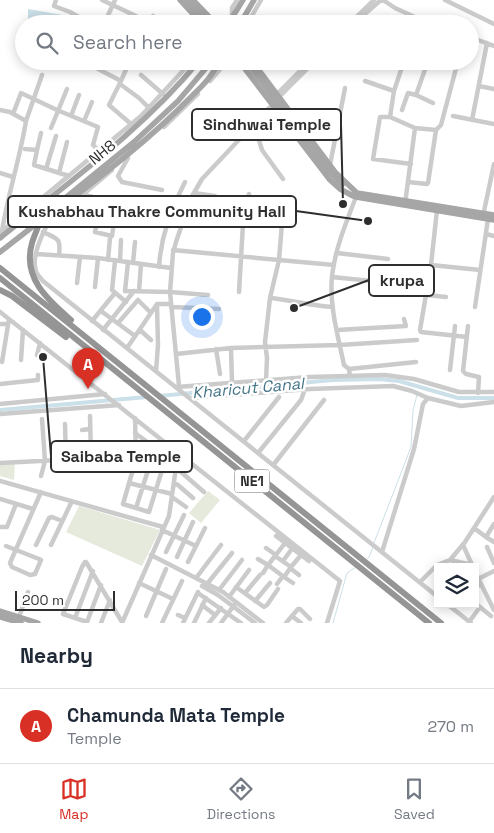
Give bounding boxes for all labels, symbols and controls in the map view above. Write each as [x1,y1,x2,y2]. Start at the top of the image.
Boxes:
search box [15,15,479,70]
icon: search [33,29,61,57]
text: Search here [73,30,183,55]
callout: Sindhwai Temple [192,109,341,140]
text: Sindhwai Temple [203,114,331,135]
street label: NH8 [85,135,119,169]
callout: Kushabhau Thakre Community Hall [8,196,296,227]
text: Kushabhau Thakre Community Hall [18,201,286,222]
callout: krupa [369,265,434,296]
text: krupa [380,270,424,291]
your location [189,304,215,330]
pin: A [72,348,104,389]
water label: Kharicut Canal [191,372,307,403]
callout: Saibaba Temple [51,441,192,472]
text: Saibaba Temple [61,446,181,467]
road number: NE1 [234,470,270,492]
map controls [434,563,479,608]
button: layers [434,563,479,608]
scale bar [15,588,115,611]
text: 200 m [22,591,64,609]
text: Nearby [20,642,93,669]
text: Chamunda Mata Temple [67,703,285,728]
text: A [31,716,41,737]
text: 270 m [427,716,474,737]
text: Temple [67,728,122,749]
tab: Map [59,775,88,823]
tab: Directions [207,775,275,823]
tab: Saved [394,775,435,823]

